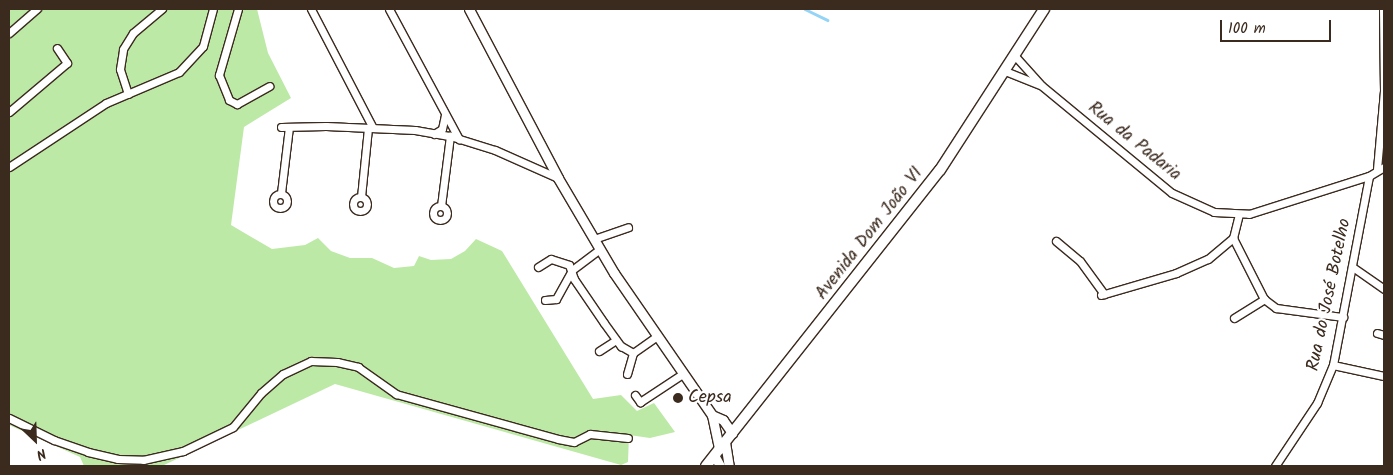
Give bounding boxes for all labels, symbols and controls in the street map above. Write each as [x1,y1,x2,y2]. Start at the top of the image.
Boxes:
scale bar [1223,10,1334,42]
text: 100 m [1228,17,1266,41]
street label: Rua da Padaria [1083,98,1185,186]
street label: Avenida Dom João VI [812,163,928,305]
street label: Rua do José Botelho [1303,217,1357,373]
place label: Cepsa [688,387,732,409]
marker: Cepsa [672,392,684,404]
north arrow [10,415,60,465]
text: N [33,442,50,466]

